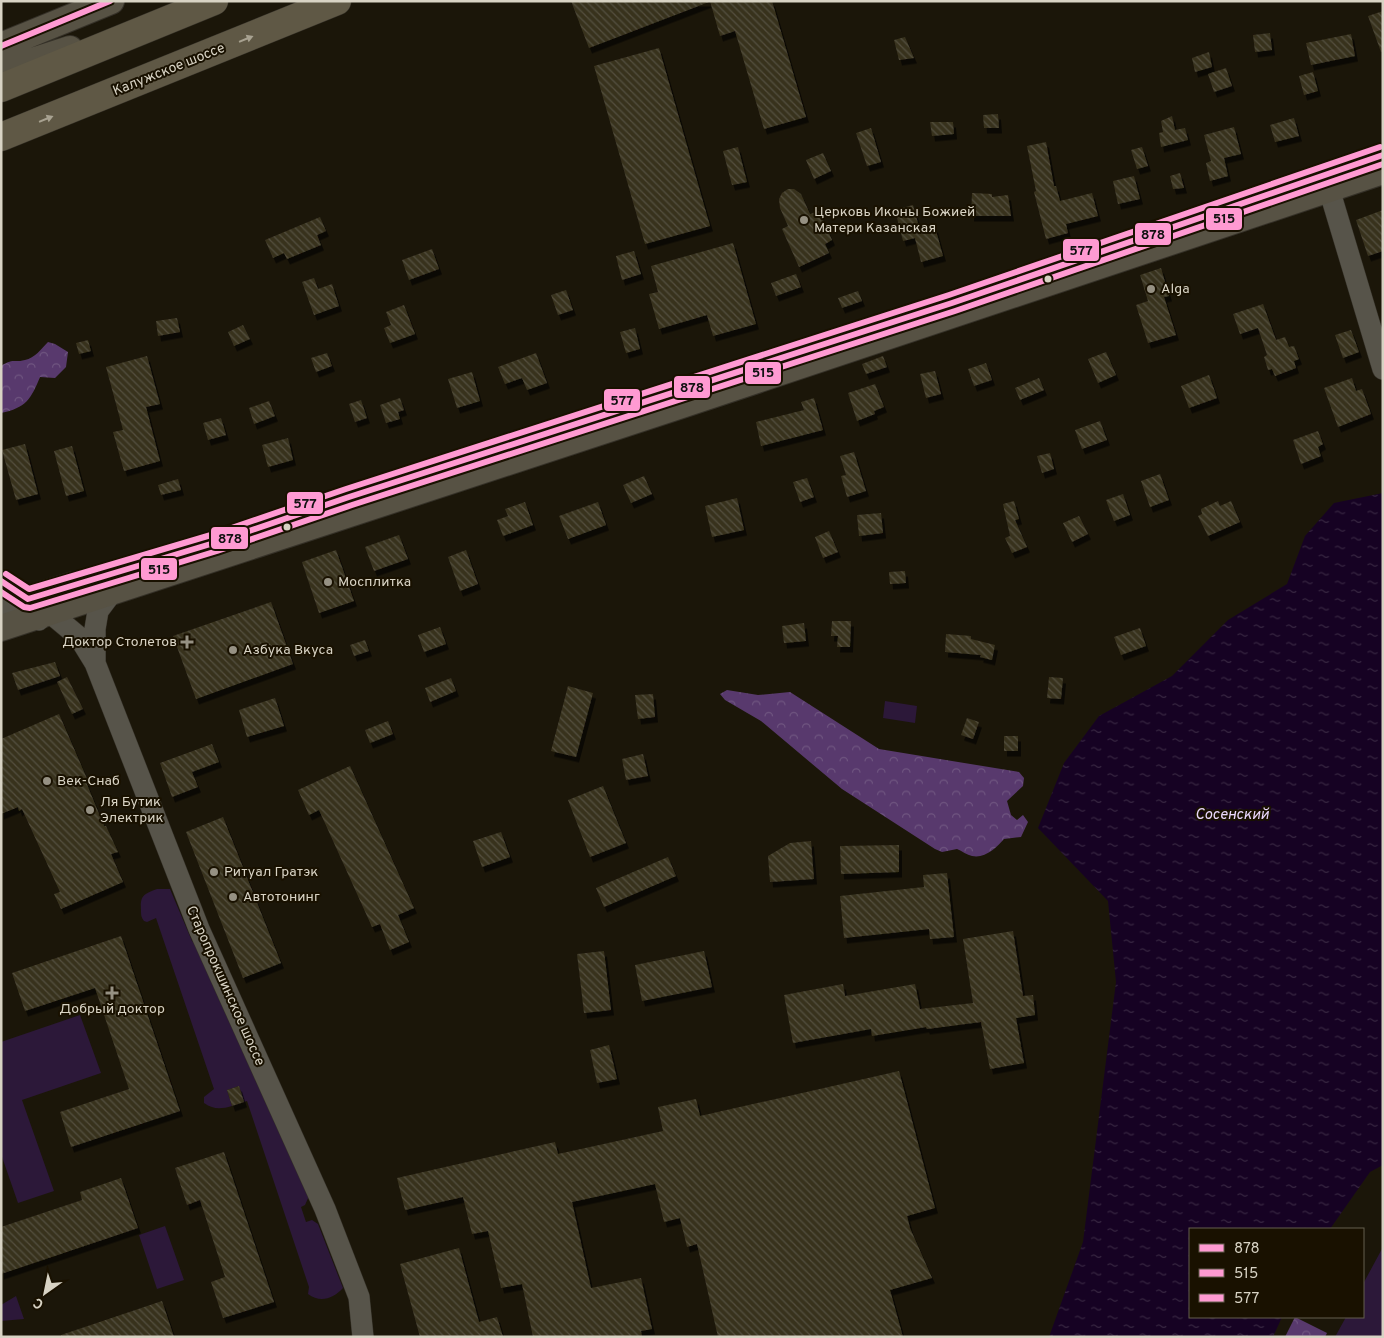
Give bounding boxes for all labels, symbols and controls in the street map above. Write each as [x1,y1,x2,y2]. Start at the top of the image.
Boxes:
one-way arrow [239,34,253,42]
street label: Калужское шоссе [110,40,228,100]
one-way arrow [39,115,54,122]
place label: Церковь Иконы Божией Матери Казанская [814,204,975,237]
line badge: 515 [1205,207,1243,231]
text: 515 [1213,211,1235,228]
marker: Церковь Иконы Божией Матери Казанская [798,214,810,226]
line badge: 878 [1134,222,1172,246]
text: 878 [1141,227,1165,244]
line badge: 577 [1062,238,1100,262]
text: 577 [1069,243,1093,260]
unlabelled marker [1043,274,1053,284]
place label: Alga [1161,281,1190,298]
marker: Alga [1145,283,1157,295]
line badge: 515 [744,361,782,385]
text: 515 [752,365,774,382]
line badge: 878 [673,375,711,399]
text: 878 [680,380,704,397]
line badge: 577 [603,388,641,412]
text: 577 [610,393,634,410]
line badge: 577 [286,491,324,515]
text: 577 [293,496,317,513]
unlabelled marker [282,522,292,532]
line badge: 878 [210,526,249,550]
text: 878 [218,531,242,548]
line badge: 515 [140,557,178,581]
text: 515 [148,562,170,579]
place label: Мосплитка [338,574,411,591]
marker: Мосплитка [322,576,334,588]
place label: Доктор Столетов [62,634,177,651]
marker: Доктор Столетов [181,636,193,648]
place label: Азбука Вкуса [243,642,333,659]
marker: Азбука Вкуса [227,644,239,656]
place label: Век-Снаб [57,773,120,790]
marker: Век-Снаб [41,775,53,787]
place label: Ля Бутик Электрик [100,794,163,827]
marker: Ля Бутик Электрик [84,804,96,816]
water label: Сосенский [1195,806,1270,825]
place label: Ритуал Гратэк [224,864,318,881]
marker: Ритуал Гратэк [208,866,220,878]
place label: Автотонинг [243,889,320,906]
marker: Автотонинг [227,891,239,903]
street label: Старопрокшинское шоссе [182,903,268,1069]
marker: Добрый доктор [106,987,118,999]
place label: Добрый доктор [59,1001,165,1018]
legend [1189,1228,1364,1318]
text: 878 [1234,1240,1260,1259]
text: 515 [1234,1265,1258,1284]
north arrow [20,1268,70,1318]
text: 577 [1234,1290,1260,1309]
text: С [30,1293,47,1312]

